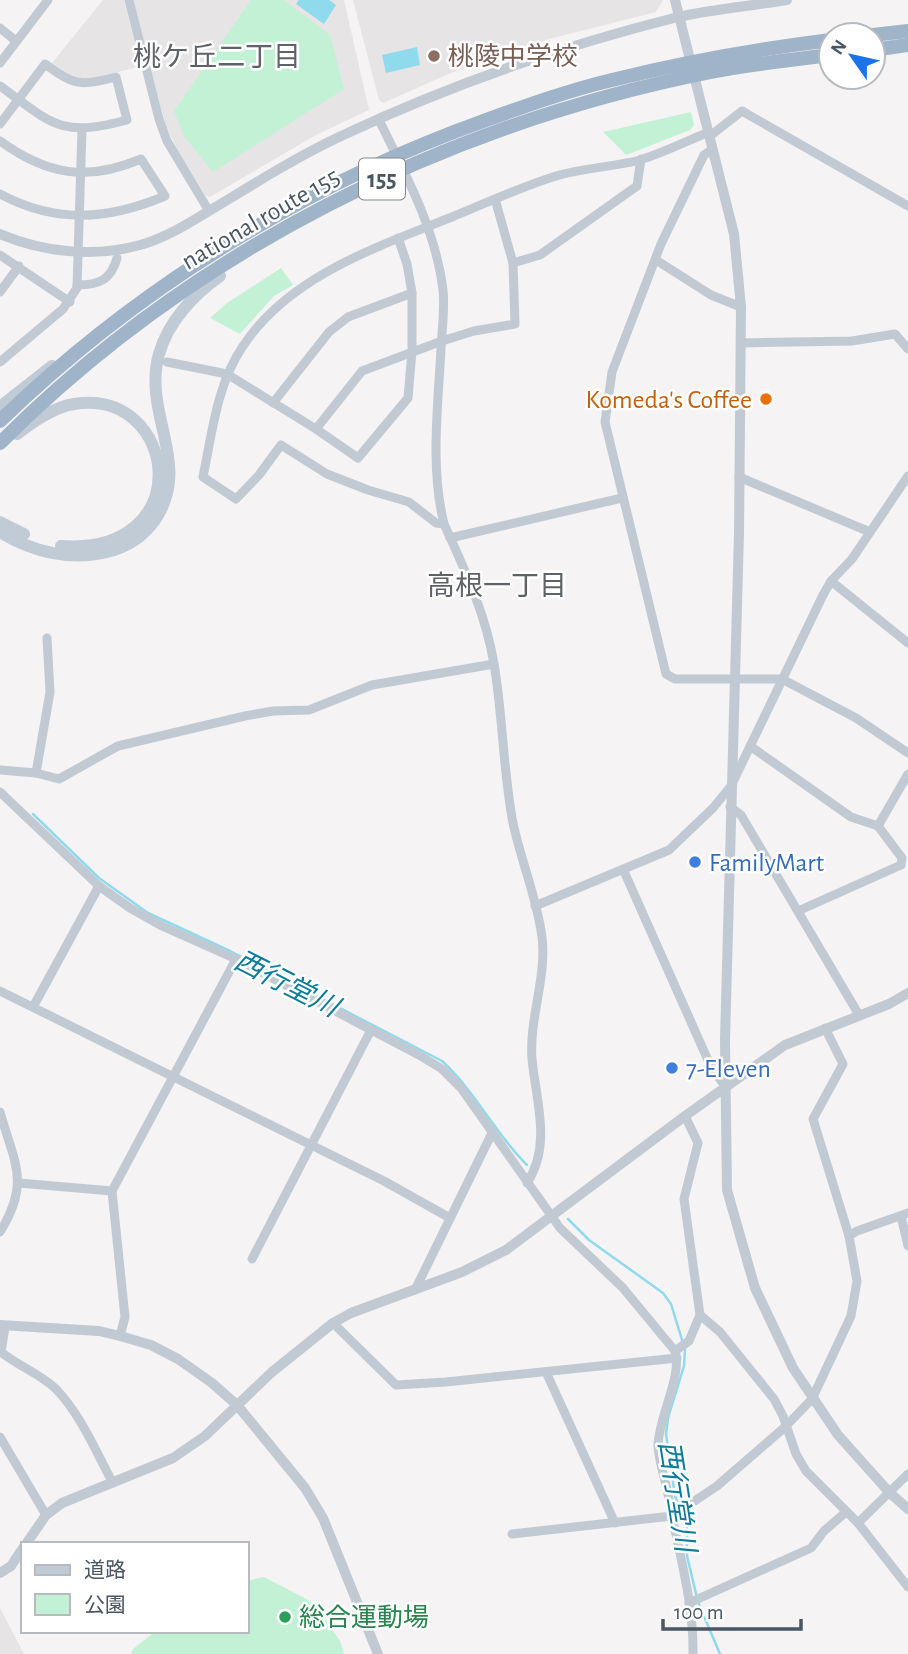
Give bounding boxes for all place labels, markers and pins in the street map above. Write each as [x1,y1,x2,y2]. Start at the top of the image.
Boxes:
place label: 桃陵中学校 [448,42,578,70]
marker: 桃陵中学校 [426,48,442,64]
place label: Komeda's Coffee [586,387,752,413]
marker: Komeda's Coffee [758,391,774,407]
place label: FamilyMart [709,850,824,876]
marker: FamilyMart [687,854,703,870]
place label: 7-Eleven [686,1056,771,1082]
marker: 7-Eleven [664,1060,680,1076]
place label: 総合運動場 [299,1604,429,1631]
marker: 総合運動場 [277,1609,293,1625]

